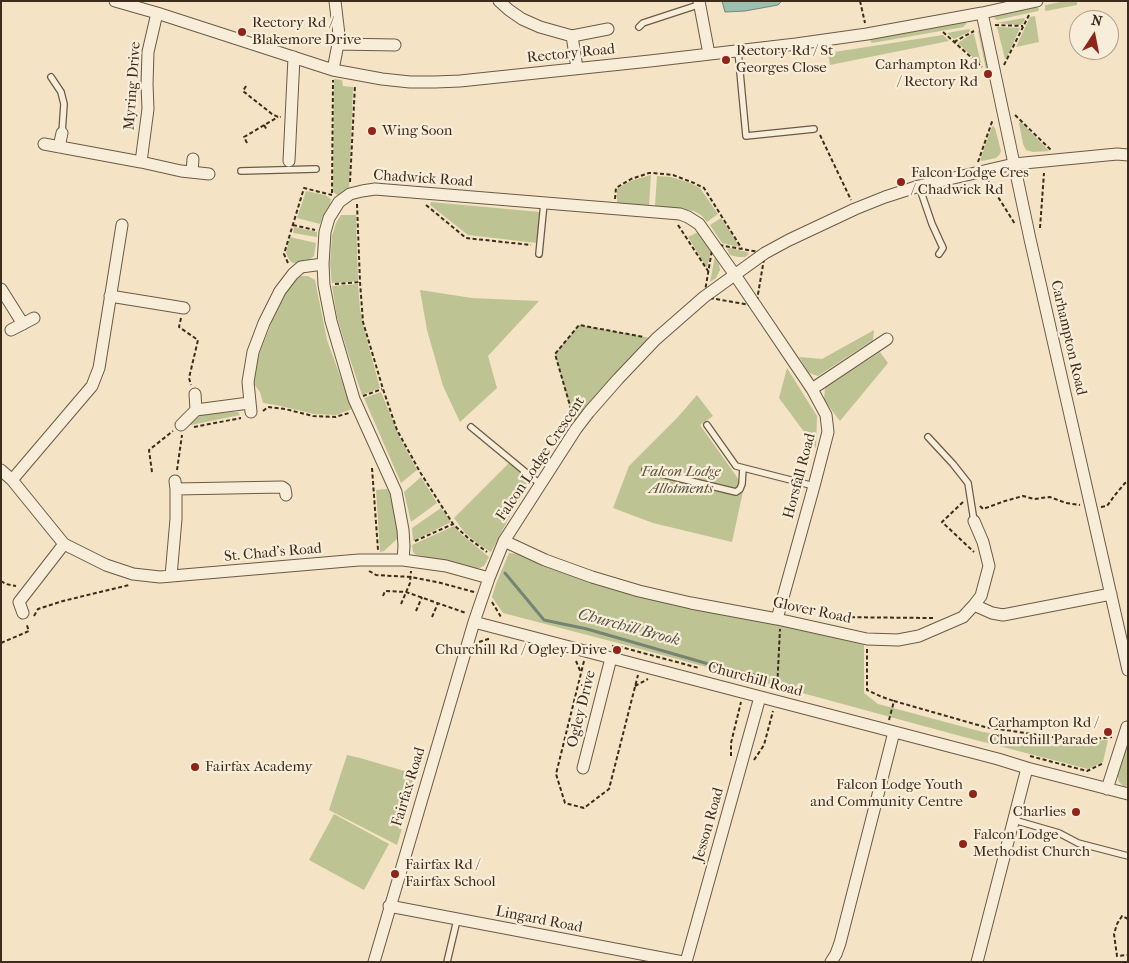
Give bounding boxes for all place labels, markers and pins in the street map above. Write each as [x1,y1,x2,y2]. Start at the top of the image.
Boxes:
place label: Rectory Rd / Blakemore Drive [252,14,361,49]
marker: Rectory Rd / Blakemore Drive [236,26,248,38]
place label: Rectory Rd / St Georges Close [736,42,833,77]
marker: Rectory Rd / St Georges Close [720,54,732,66]
place label: Carhampton Rd / Rectory Rd [875,56,978,91]
marker: Carhampton Rd / Rectory Rd [982,68,994,80]
place label: Wing Soon [382,122,453,140]
marker: Wing Soon [366,125,378,137]
place label: Falcon Lodge Cres / Chadwick Rd [911,164,1029,199]
marker: Falcon Lodge Cres / Chadwick Rd [895,176,907,188]
place label: Churchill Rd / Ogley Drive [435,641,607,659]
marker: Churchill Rd / Ogley Drive [611,644,623,656]
place label: Carhampton Rd / Churchill Parade [988,714,1098,749]
marker: Carhampton Rd / Churchill Parade [1102,726,1114,738]
place label: Fairfax Academy [205,758,313,776]
marker: Fairfax Academy [189,761,201,773]
place label: Falcon Lodge Youth and Community Centre [810,776,963,811]
marker: Falcon Lodge Youth and Community Centre [967,788,979,800]
place label: Charlies [1013,803,1066,821]
marker: Charlies [1070,806,1082,818]
place label: Falcon Lodge Methodist Church [973,826,1090,861]
marker: Falcon Lodge Methodist Church [957,838,969,850]
place label: Fairfax Rd / Fairfax School [405,856,496,891]
marker: Fairfax Rd / Fairfax School [389,868,401,880]

